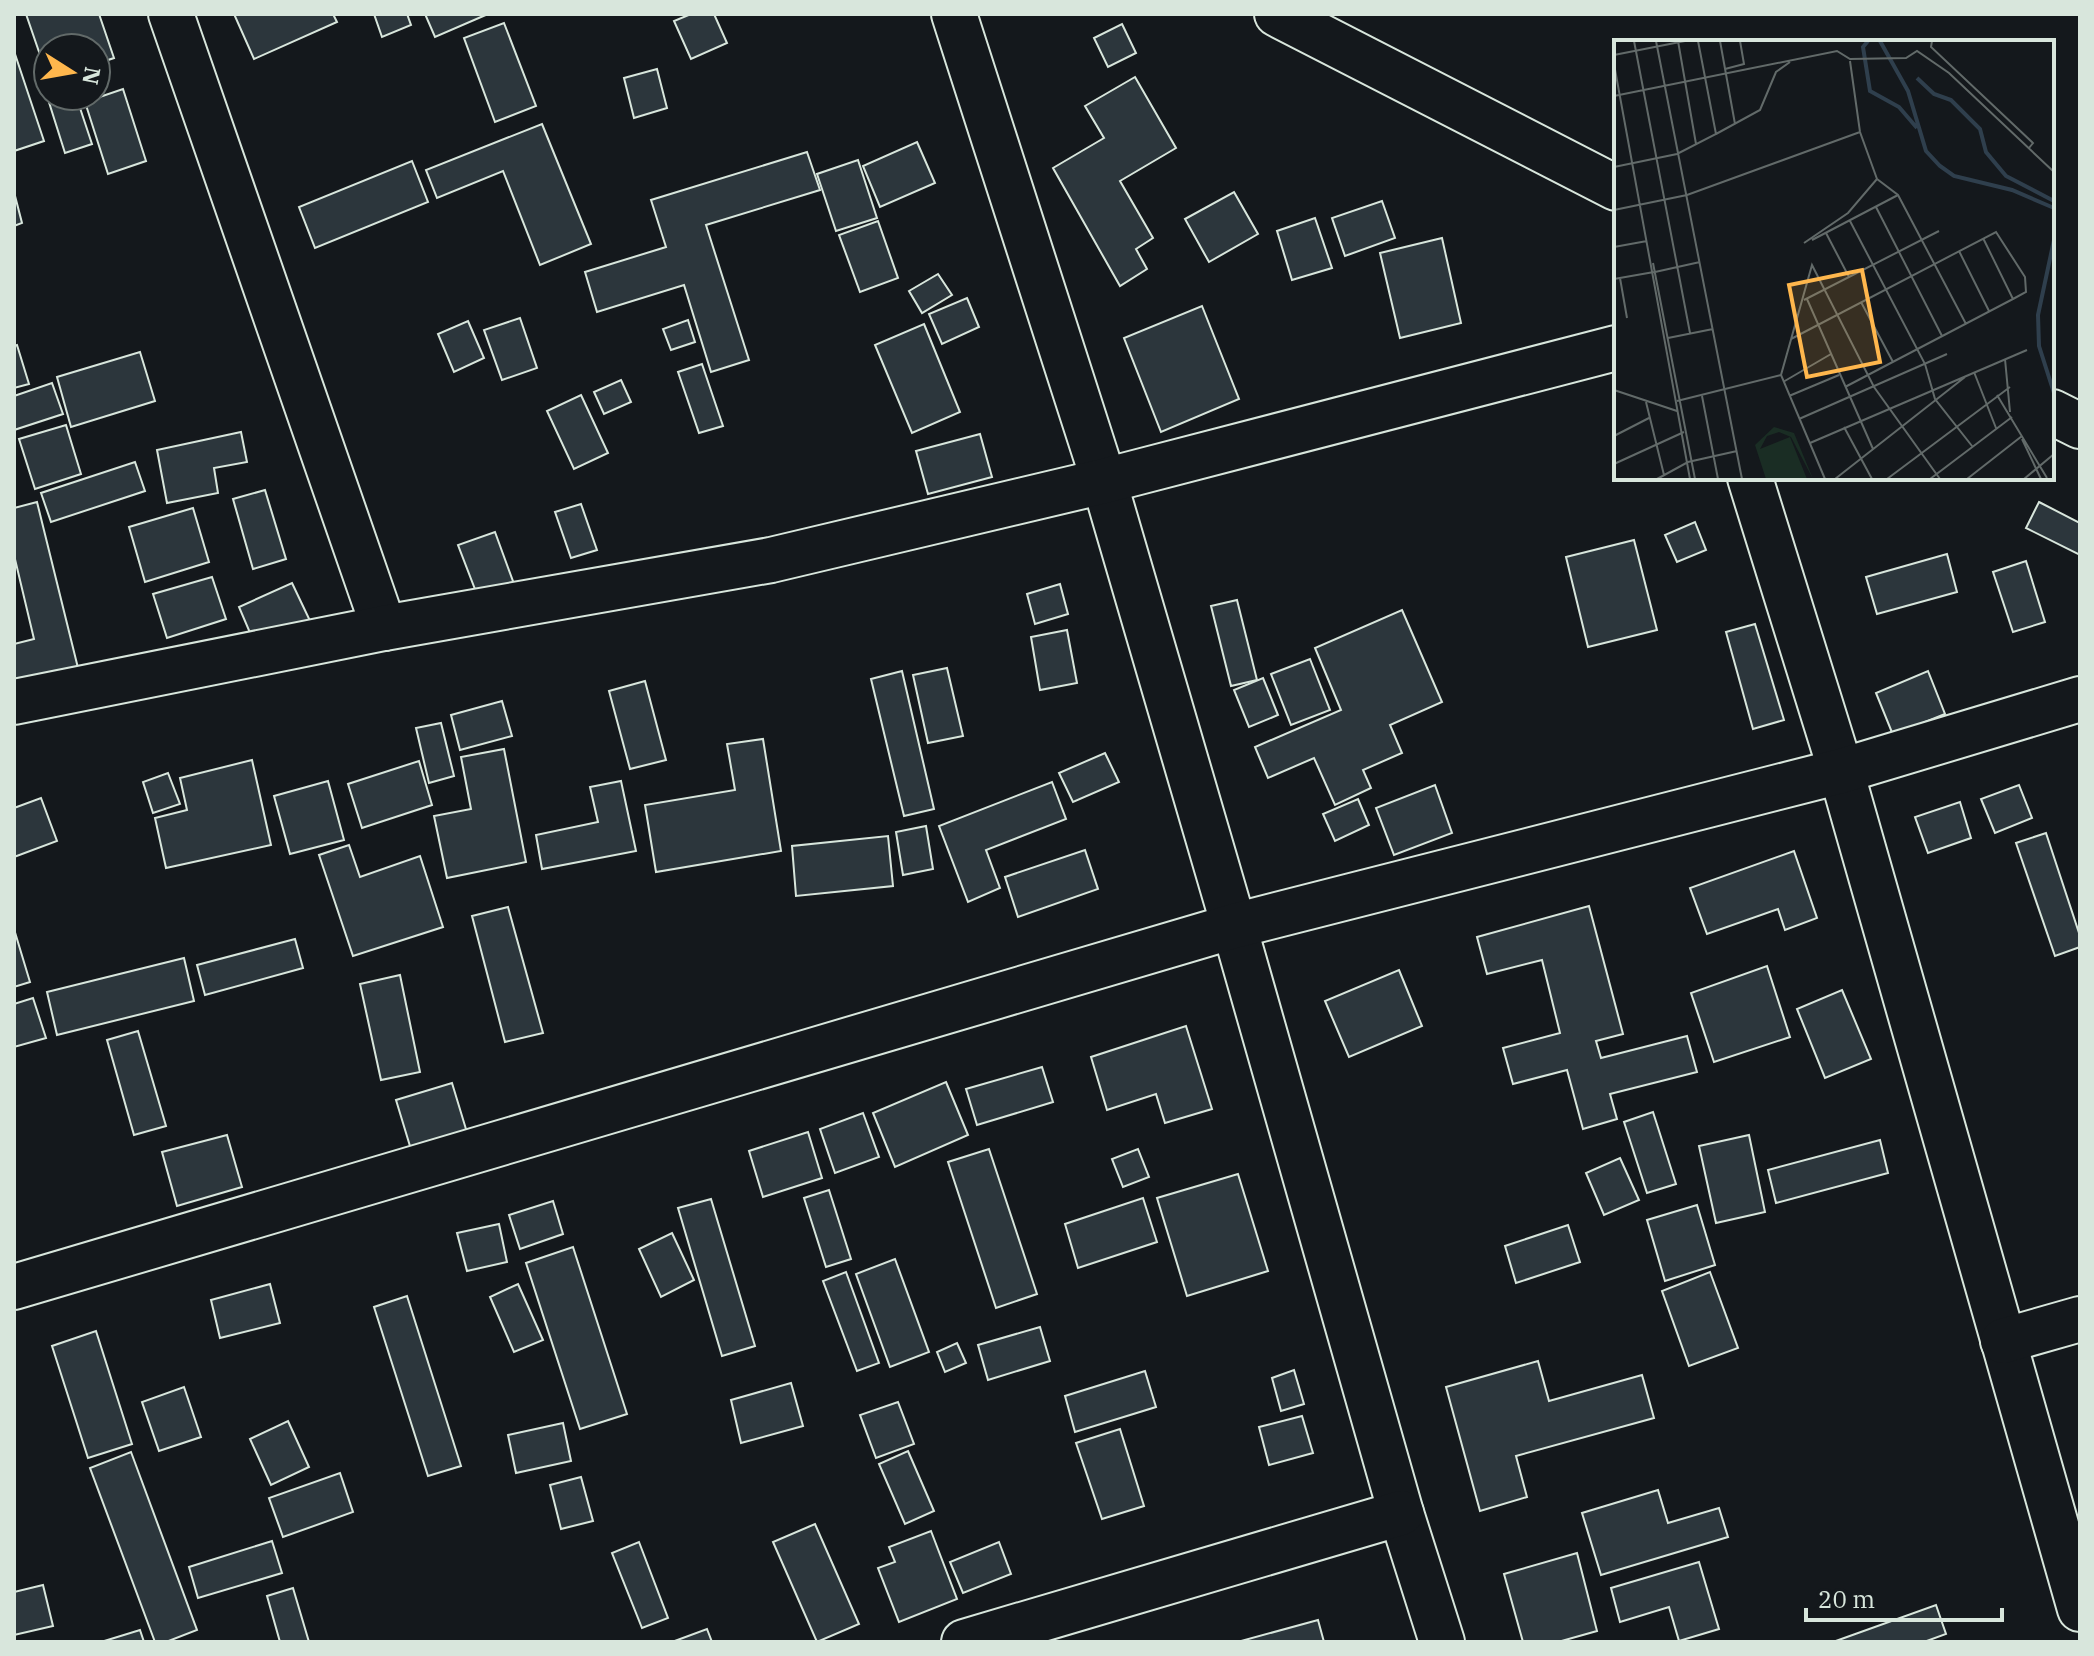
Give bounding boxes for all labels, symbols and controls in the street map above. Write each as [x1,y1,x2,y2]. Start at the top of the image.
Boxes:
north arrow [32,32,112,112]
inset map [1614,40,2054,480]
text: N [76,65,108,87]
scale bar [1806,1572,2002,1622]
text: 20 m [1818,1583,1875,1615]

